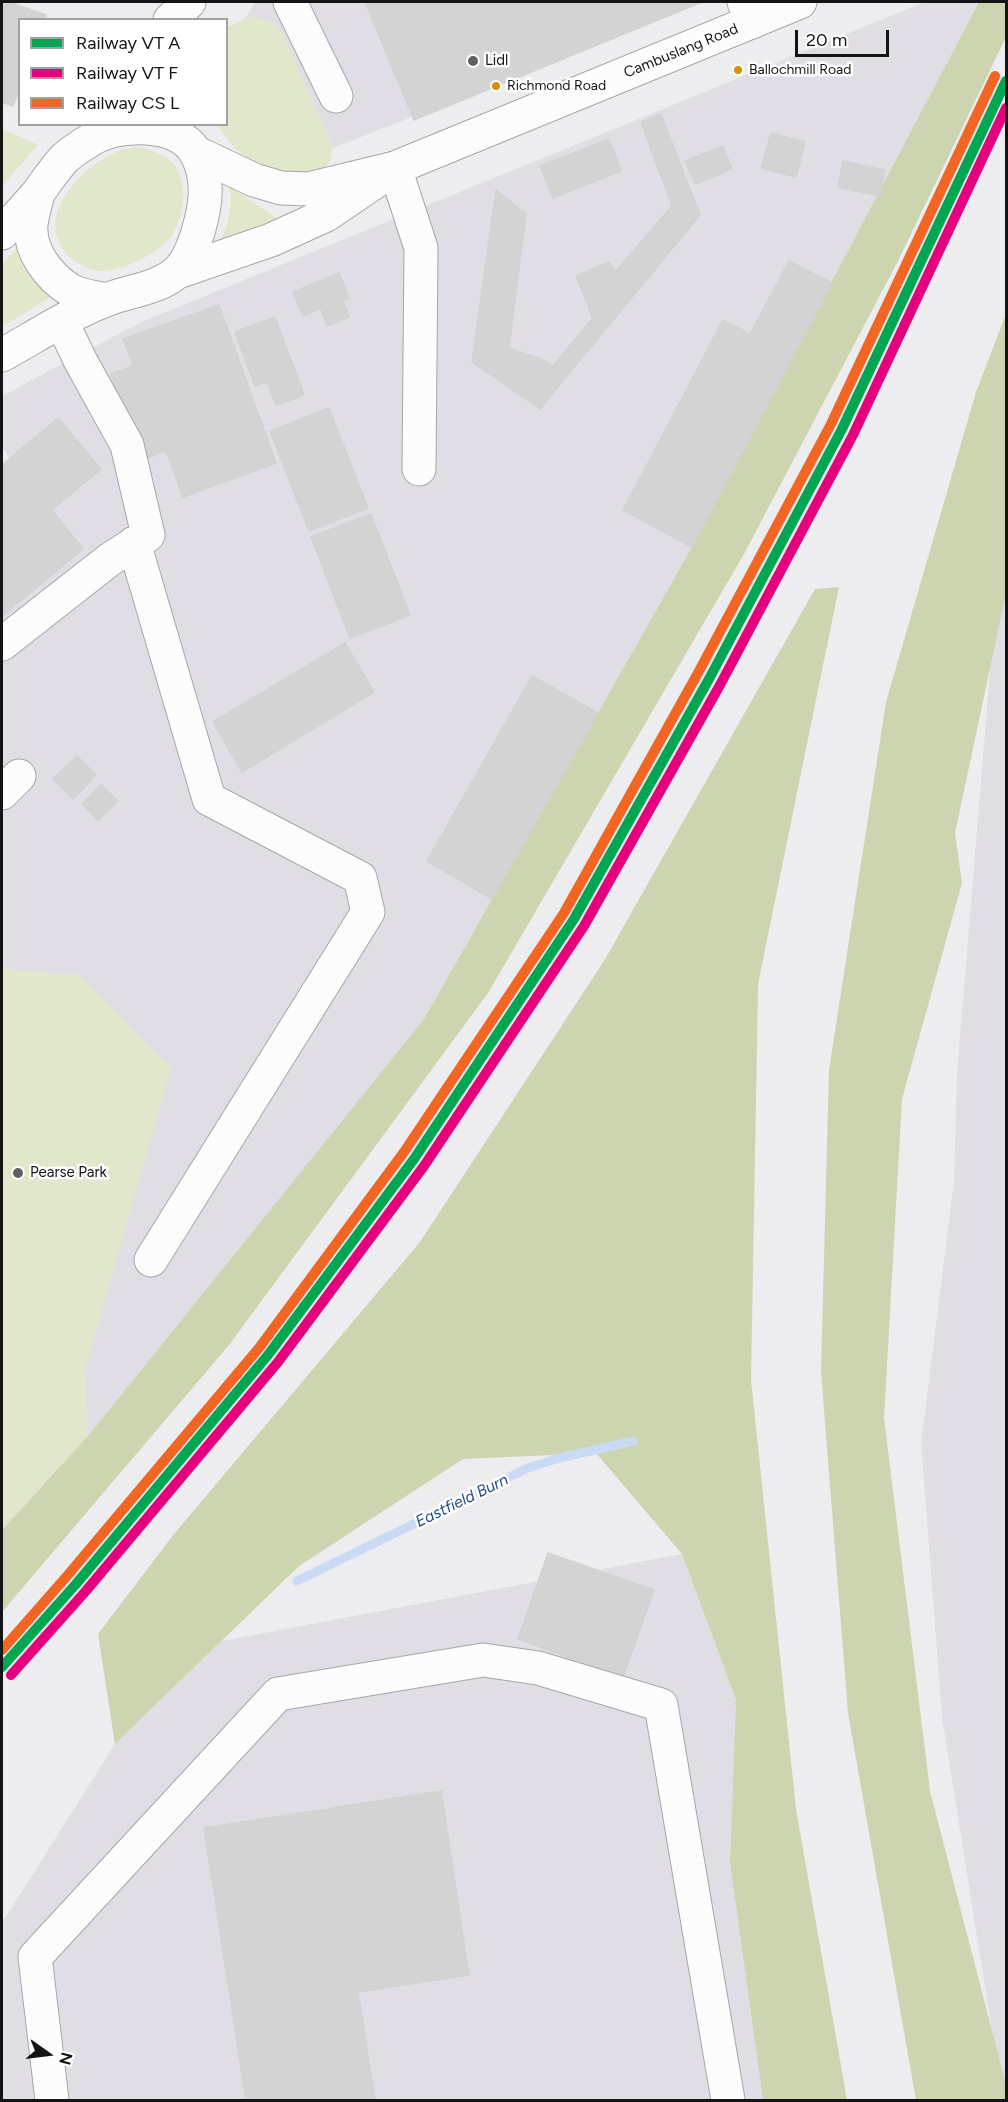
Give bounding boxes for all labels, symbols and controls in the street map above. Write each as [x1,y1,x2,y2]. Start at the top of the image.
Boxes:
legend [18,18,228,126]
scale bar [798,18,892,56]
street label: Cambuslang Road [621,20,741,82]
text: 20 m [806,29,847,51]
text: Railway VT A [76,32,181,54]
place label: Lidl [485,52,508,70]
marker: Lidl [466,54,480,68]
text: Railway VT F [76,62,178,84]
place label: Ballochmill Road [749,62,851,78]
marker: Ballochmill Road [732,64,744,76]
place label: Richmond Road [507,78,606,94]
marker: Richmond Road [490,80,502,92]
text: Railway CS L [76,92,179,114]
place label: Pearse Park [30,1164,107,1182]
marker: Pearse Park [11,1166,25,1180]
water label: Eastfield Burn [412,1470,512,1532]
north arrow [18,2024,78,2084]
text: N [55,2050,77,2067]

